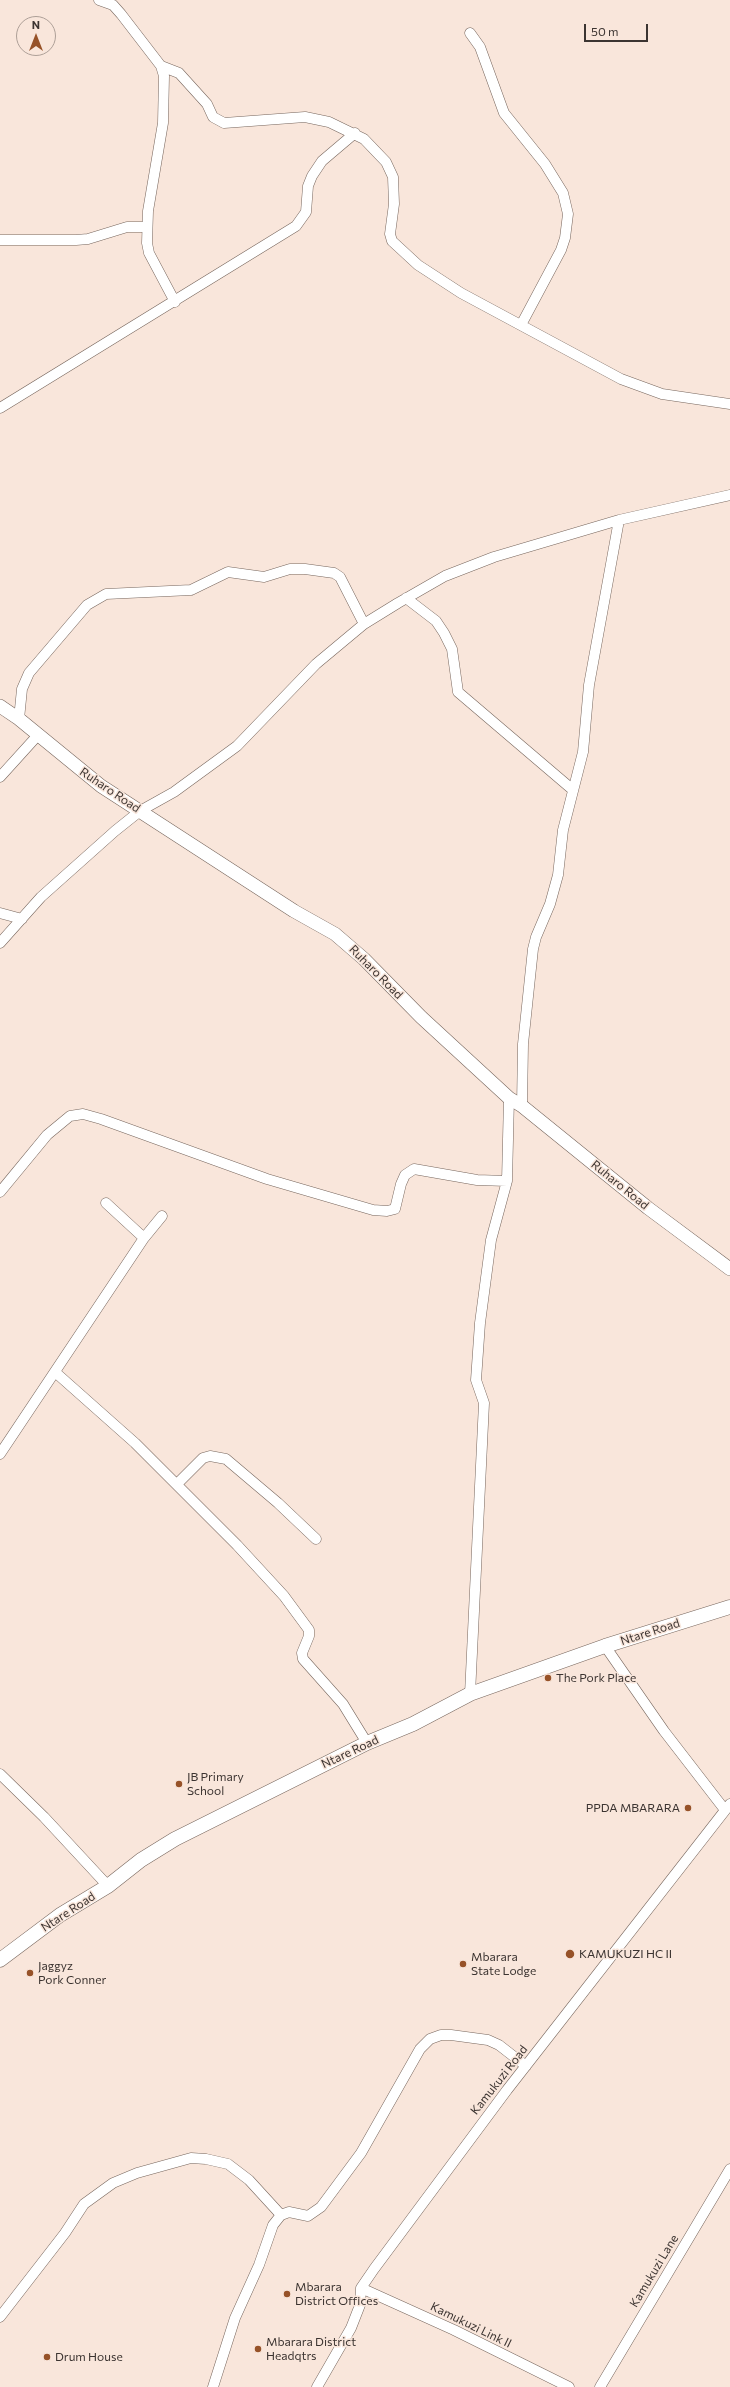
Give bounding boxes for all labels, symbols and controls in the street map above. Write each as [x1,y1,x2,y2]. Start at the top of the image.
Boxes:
north arrow [16,16,56,56]
scale bar [586,16,650,42]
text: N [32,18,40,31]
text: 50 m [591,24,619,38]
street label: Ruharo Road [77,764,143,816]
street label: Ruharo Road [346,942,406,1002]
street label: Ruharo Road [588,1157,652,1213]
street label: Ntare Road [619,1616,681,1648]
place label: The Pork Place [556,1671,636,1685]
marker: The Pork Place [543,1673,553,1683]
street label: Ntare Road [319,1732,381,1772]
place label: JB Primary School [187,1770,244,1798]
marker: JB Primary School [174,1779,184,1789]
place label: PPDA MBARARA [586,1801,680,1815]
marker: PPDA MBARARA [683,1803,693,1813]
street label: Ntare Road [38,1889,98,1935]
place label: KAMUKUZI HC II [579,1947,672,1961]
marker: KAMUKUZI HC II [564,1948,576,1960]
place label: Mbarara State Lodge [471,1950,536,1978]
place label: Jaggyz Pork Conner [38,1959,106,1987]
marker: Mbarara State Lodge [458,1959,468,1969]
marker: Jaggyz Pork Conner [25,1968,35,1978]
street label: Kamukuzi Road [467,2042,531,2118]
street label: Kamukuzi Lane [627,2232,681,2310]
place label: Mbarara District Offices [295,2280,378,2308]
marker: Mbarara District Offices [282,2289,292,2299]
street label: Kamukuzi Link II [428,2299,514,2351]
place label: Mbarara District Headqtrs [266,2335,356,2363]
marker: Mbarara District Headqtrs [253,2344,263,2354]
place label: Drum House [55,2350,123,2364]
marker: Drum House [42,2352,52,2362]

